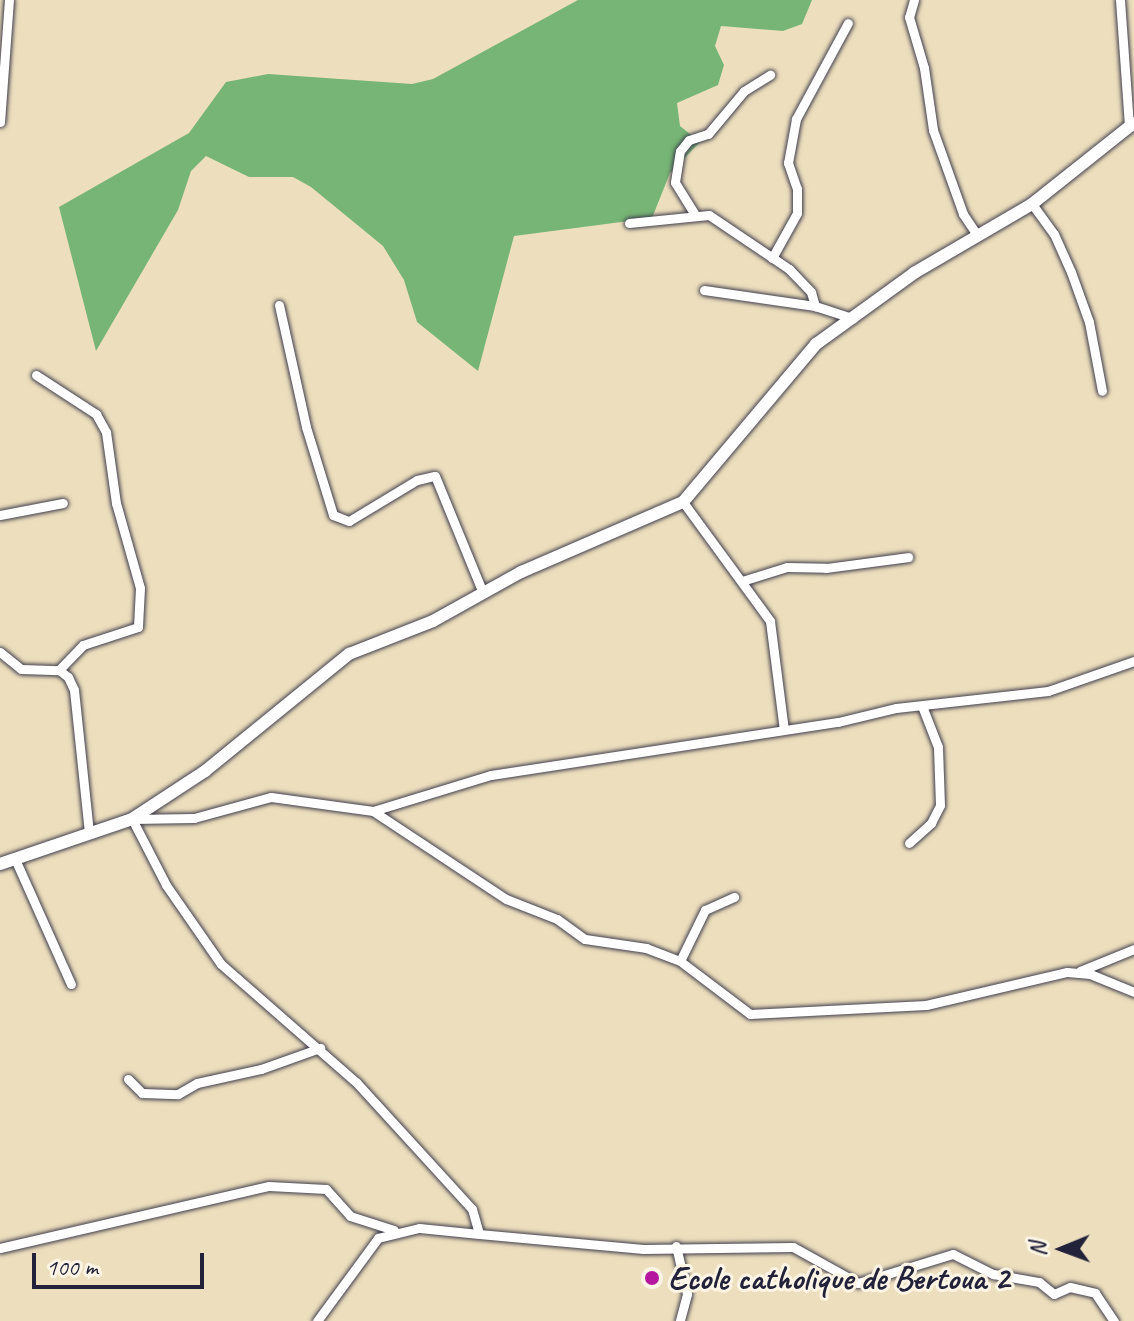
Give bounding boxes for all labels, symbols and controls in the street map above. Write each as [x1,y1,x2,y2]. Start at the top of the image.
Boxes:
north arrow [1022,1209,1102,1289]
scale bar [36,1237,208,1287]
text: N [1024,1242,1052,1256]
text: 100 m [46,1252,98,1282]
place label: Ecole catholique de Bertoua 2 [668,1258,1010,1298]
marker: Ecole catholique de Bertoua 2 [643,1269,661,1287]

